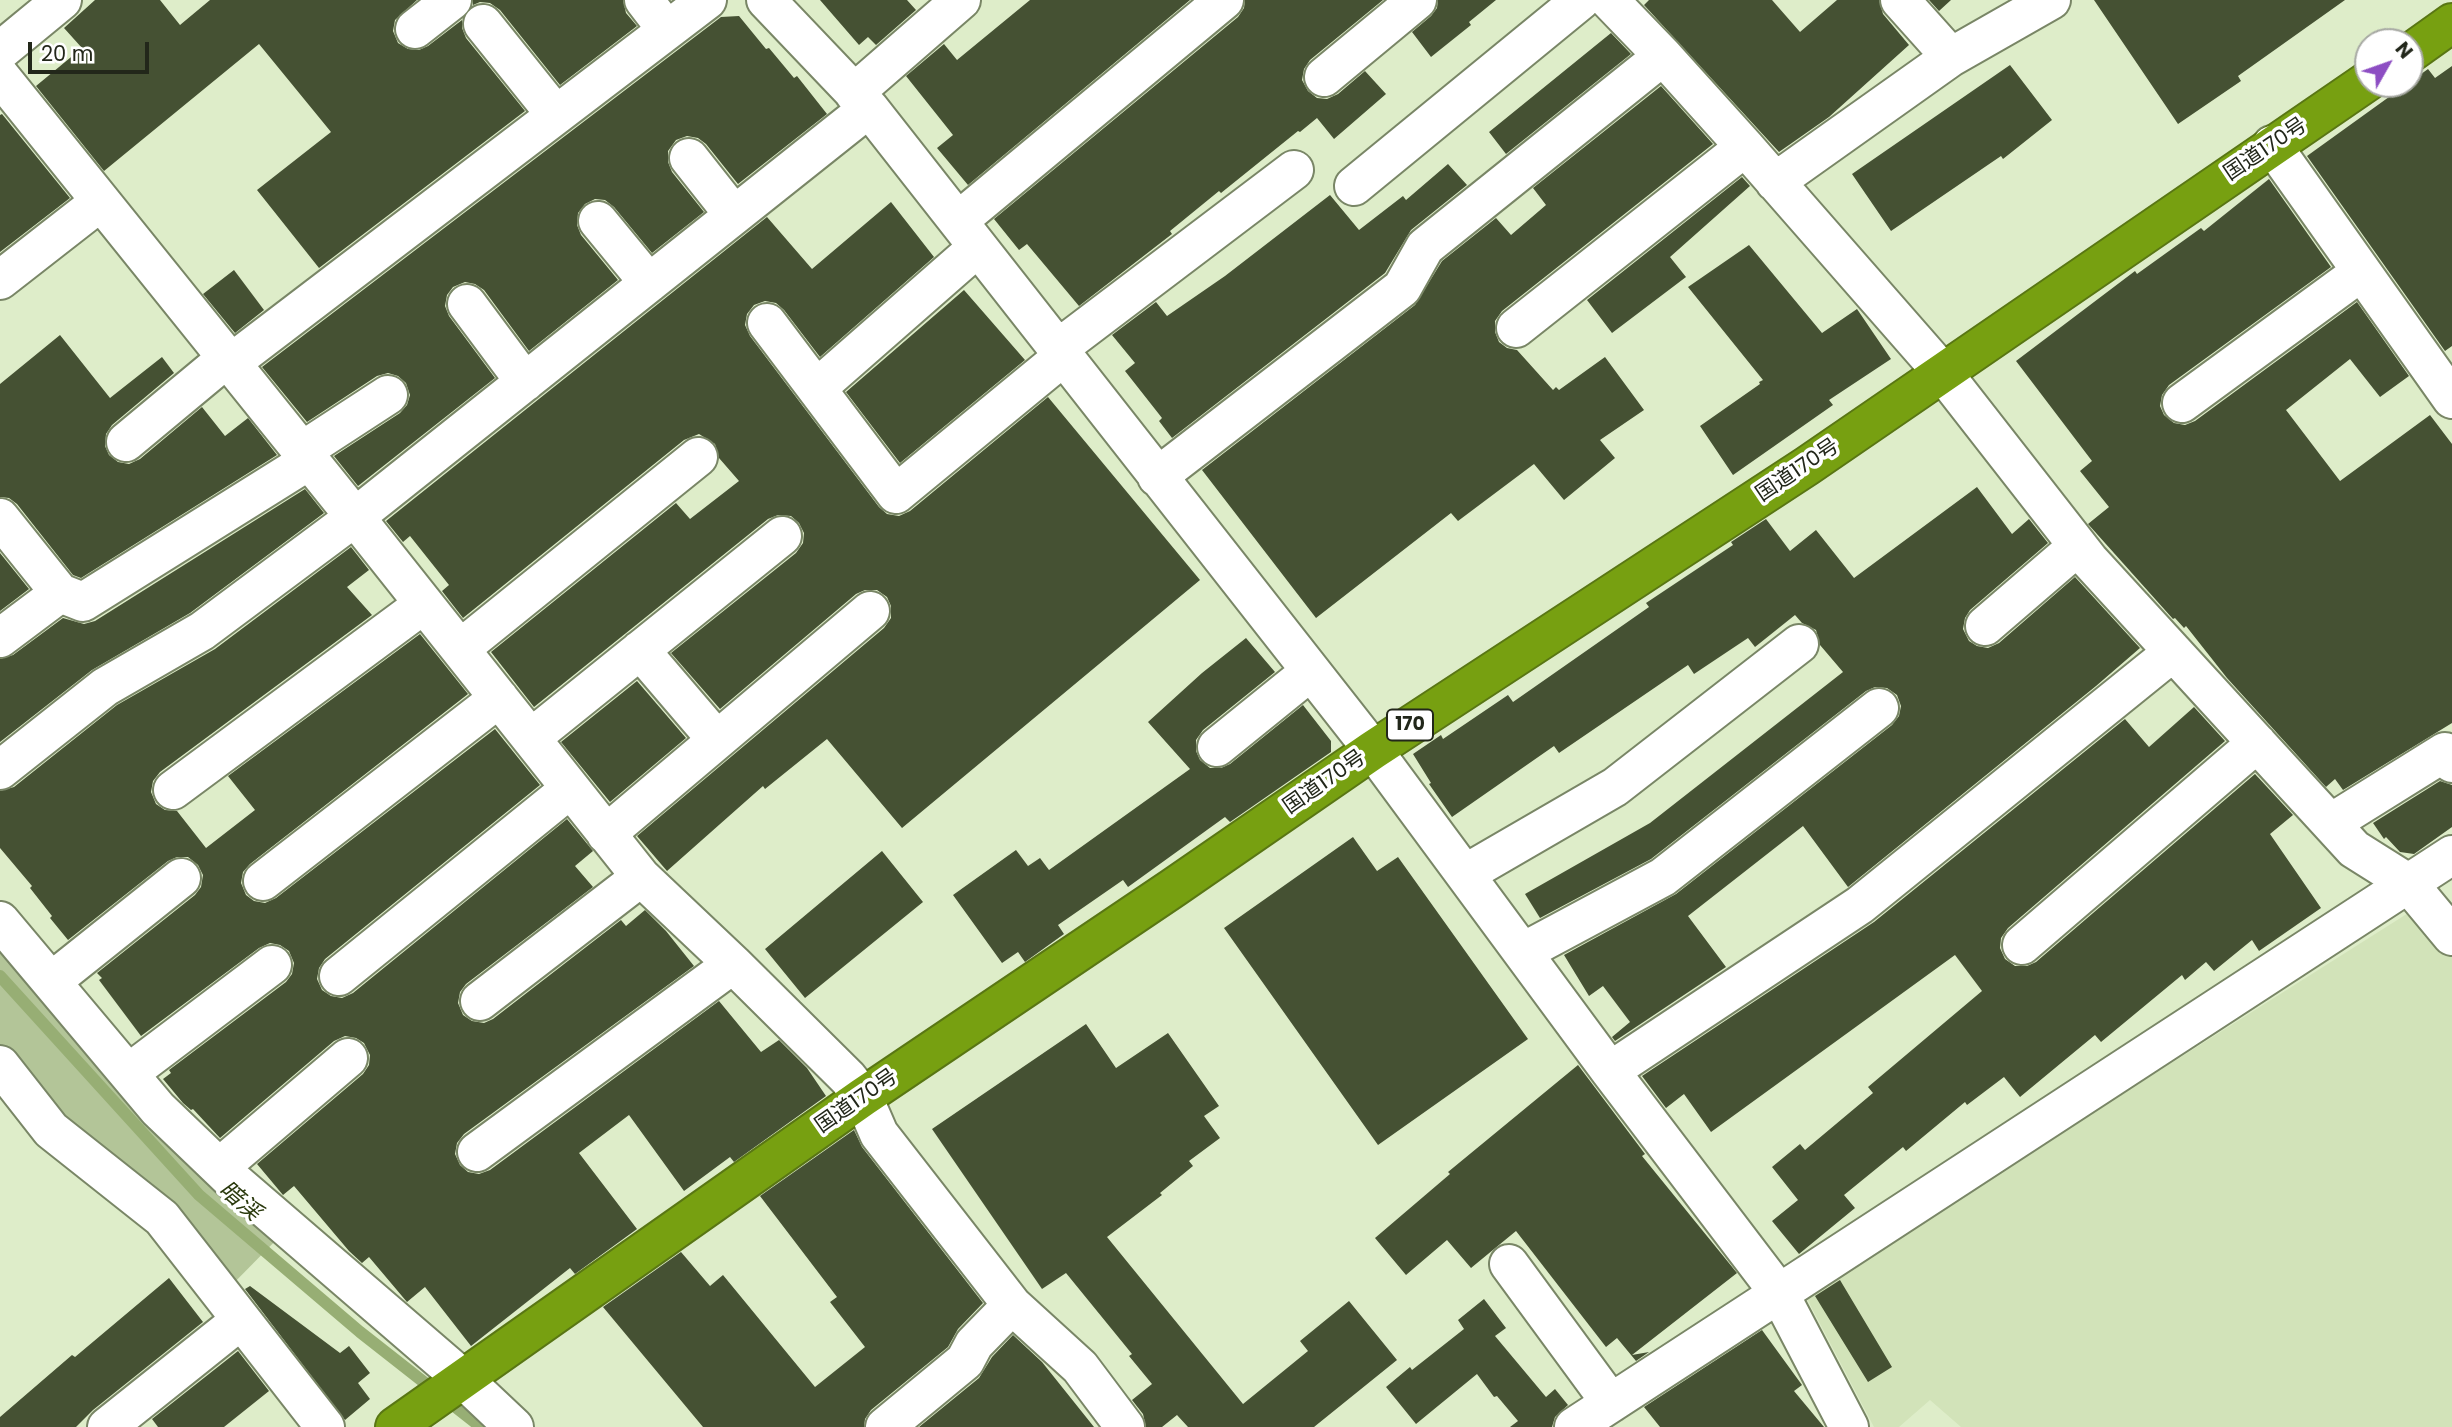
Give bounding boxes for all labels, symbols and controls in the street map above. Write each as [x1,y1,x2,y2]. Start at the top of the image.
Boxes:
scale bar [32,28,152,72]
north arrow [2354,28,2424,98]
text: N [2389,36,2419,65]
text: 20 m [41,39,94,68]
street label: 国道170号 [2220,113,2312,187]
street label: 国道170号 [1752,434,1844,508]
road number: 170 [1387,710,1433,740]
street label: 国道170号 [1279,746,1371,820]
street label: 国道170号 [811,1065,903,1139]
water label: 暗渓 [213,1177,265,1227]

